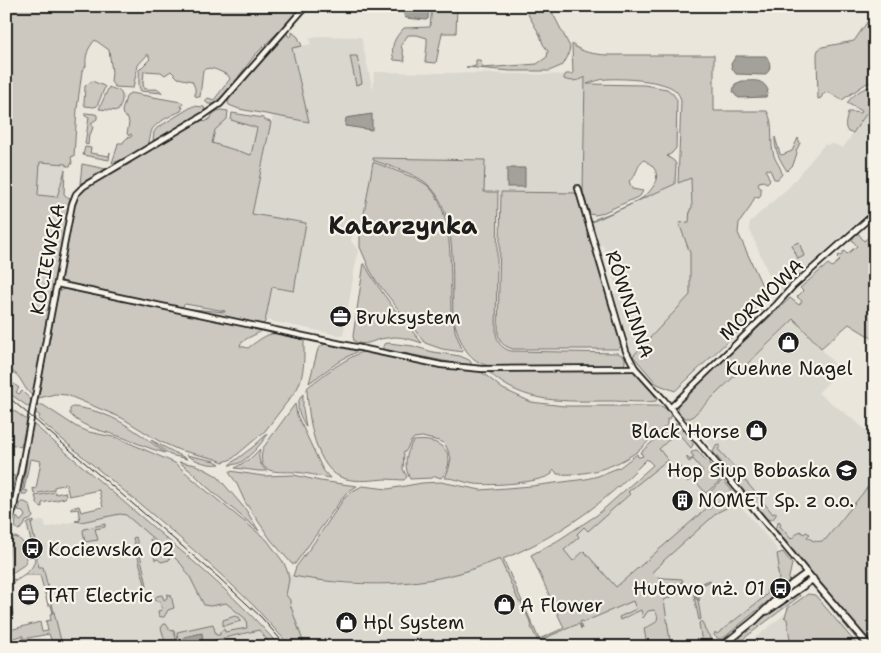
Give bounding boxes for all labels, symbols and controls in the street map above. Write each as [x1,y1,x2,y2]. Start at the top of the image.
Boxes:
street label: KOCIEWSKA [24,201,71,317]
district label: Katarzynka [329,210,478,242]
street label: RÓWNINNA [599,247,661,361]
street label: MORWOWA [714,253,809,346]
office icon: Bruksystem [328,305,352,329]
place label: Bruksystem [356,305,461,330]
shop icon: Kuehne Nagel [777,330,801,354]
place label: Kuehne Nagel [726,356,853,381]
place label: Black Horse [631,419,740,444]
shop icon: Black Horse [744,419,768,443]
place label: Hop Siup Bobaska [667,458,830,483]
school or university icon: Hop Siup Bobaska [834,458,858,482]
building icon: NOMET Sp. z o.o. [670,488,694,512]
place label: NOMET Sp. z o.o. [698,488,854,513]
bus stop icon: Kociewska 02 [20,537,44,561]
place label: Kociewska 02 [48,537,175,562]
place label: Hutowo nż. 01 [633,576,765,601]
bus stop icon: Hutowo nż. 01 [769,576,793,600]
office icon: TAT Electric [17,583,41,607]
place label: TAT Electric [45,583,153,608]
shop icon: A Flower [492,593,516,617]
place label: A Flower [520,593,603,618]
shop icon: Hpl System [335,610,359,634]
place label: Hpl System [363,610,464,635]

